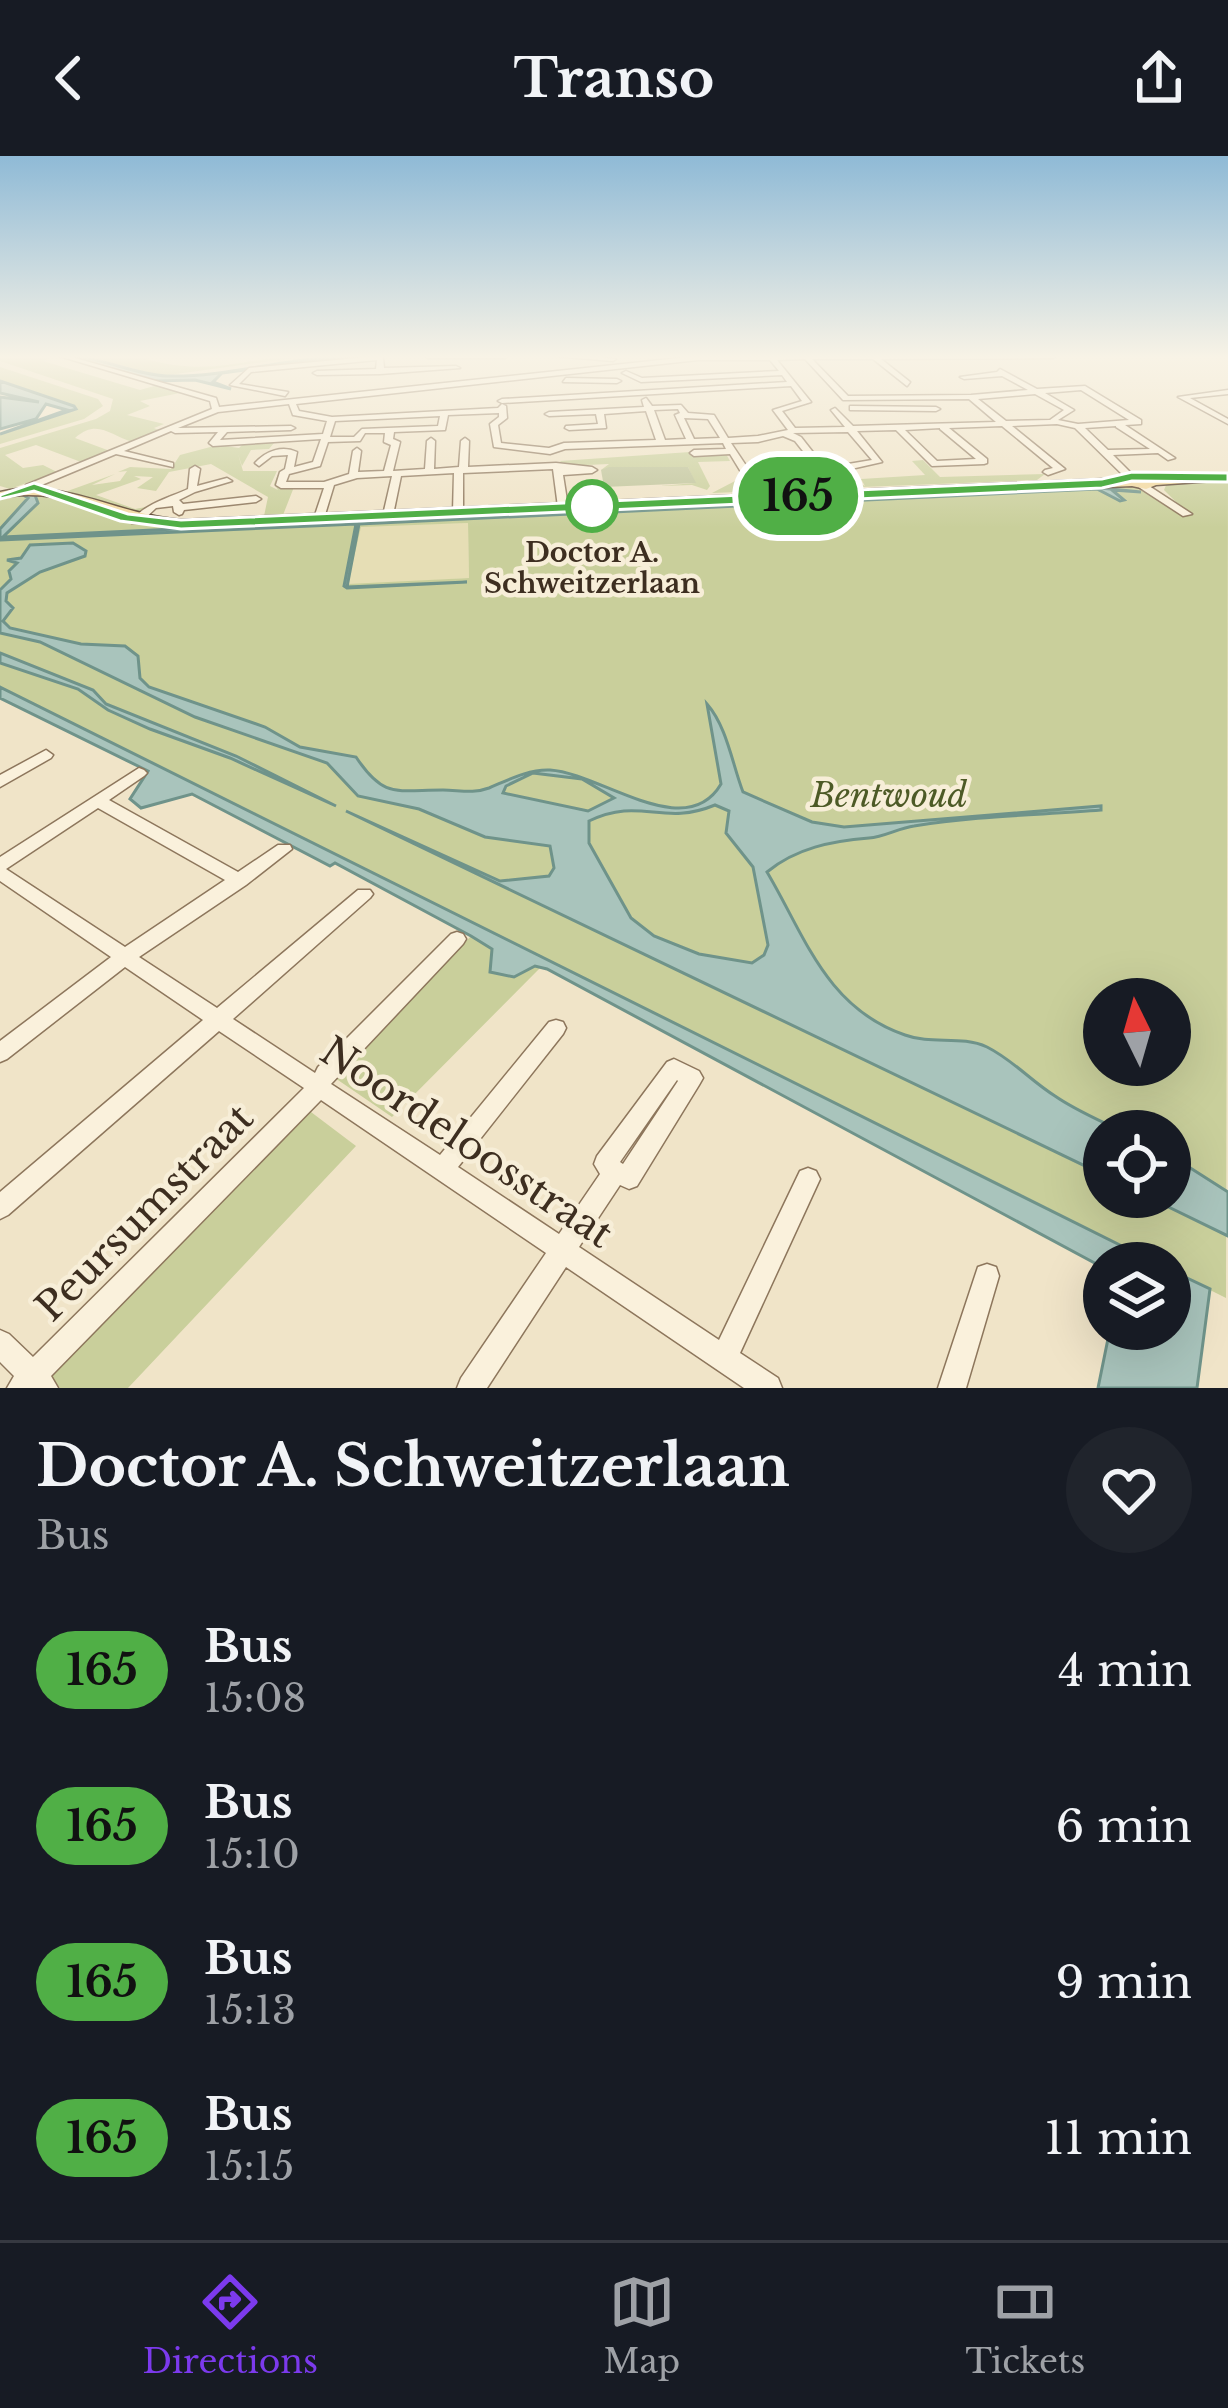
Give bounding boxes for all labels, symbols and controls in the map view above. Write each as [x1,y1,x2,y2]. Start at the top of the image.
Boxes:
icon: back [36,45,102,111]
text: Transo [514,45,714,112]
icon: share [1126,45,1192,111]
line badge: 165 [729,457,867,535]
text: 165 [762,470,834,522]
marker: Doctor A. Schweitzerlaan [567,481,617,531]
place label: Doctor A. Schweitzerlaan [484,536,700,600]
park label: Bentwoud [810,775,968,816]
north arrow [1083,978,1191,1086]
map controls [1083,978,1191,1350]
street label: Noordeloosstraat [311,1026,623,1259]
street label: Peursumstraat [25,1093,263,1331]
button: locate [1083,1110,1191,1218]
button: layers [1083,1242,1191,1350]
button: heart [1066,1427,1192,1553]
text: Doctor A. Schweitzerlaan [36,1431,790,1501]
text: Bus [36,1511,110,1560]
text: Bus [204,1618,292,1674]
text: 4 min [1058,1642,1192,1698]
text: 165 [66,1644,138,1696]
text: 15:08 [204,1674,306,1723]
text: Bus [204,1774,292,1830]
text: 6 min [1056,1798,1192,1854]
text: 165 [66,1800,138,1852]
text: 15:10 [204,1830,300,1879]
text: Bus [204,1930,292,1986]
text: 9 min [1056,1954,1192,2010]
text: 165 [66,1956,138,2008]
text: 15:13 [204,1986,296,2035]
text: Bus [204,2086,292,2142]
text: 11 min [1044,2110,1192,2166]
text: 165 [66,2112,138,2164]
text: 15:15 [204,2142,294,2191]
tab: Directions [143,2269,318,2382]
tab: Map [603,2269,680,2382]
tab: Tickets [965,2269,1085,2382]

